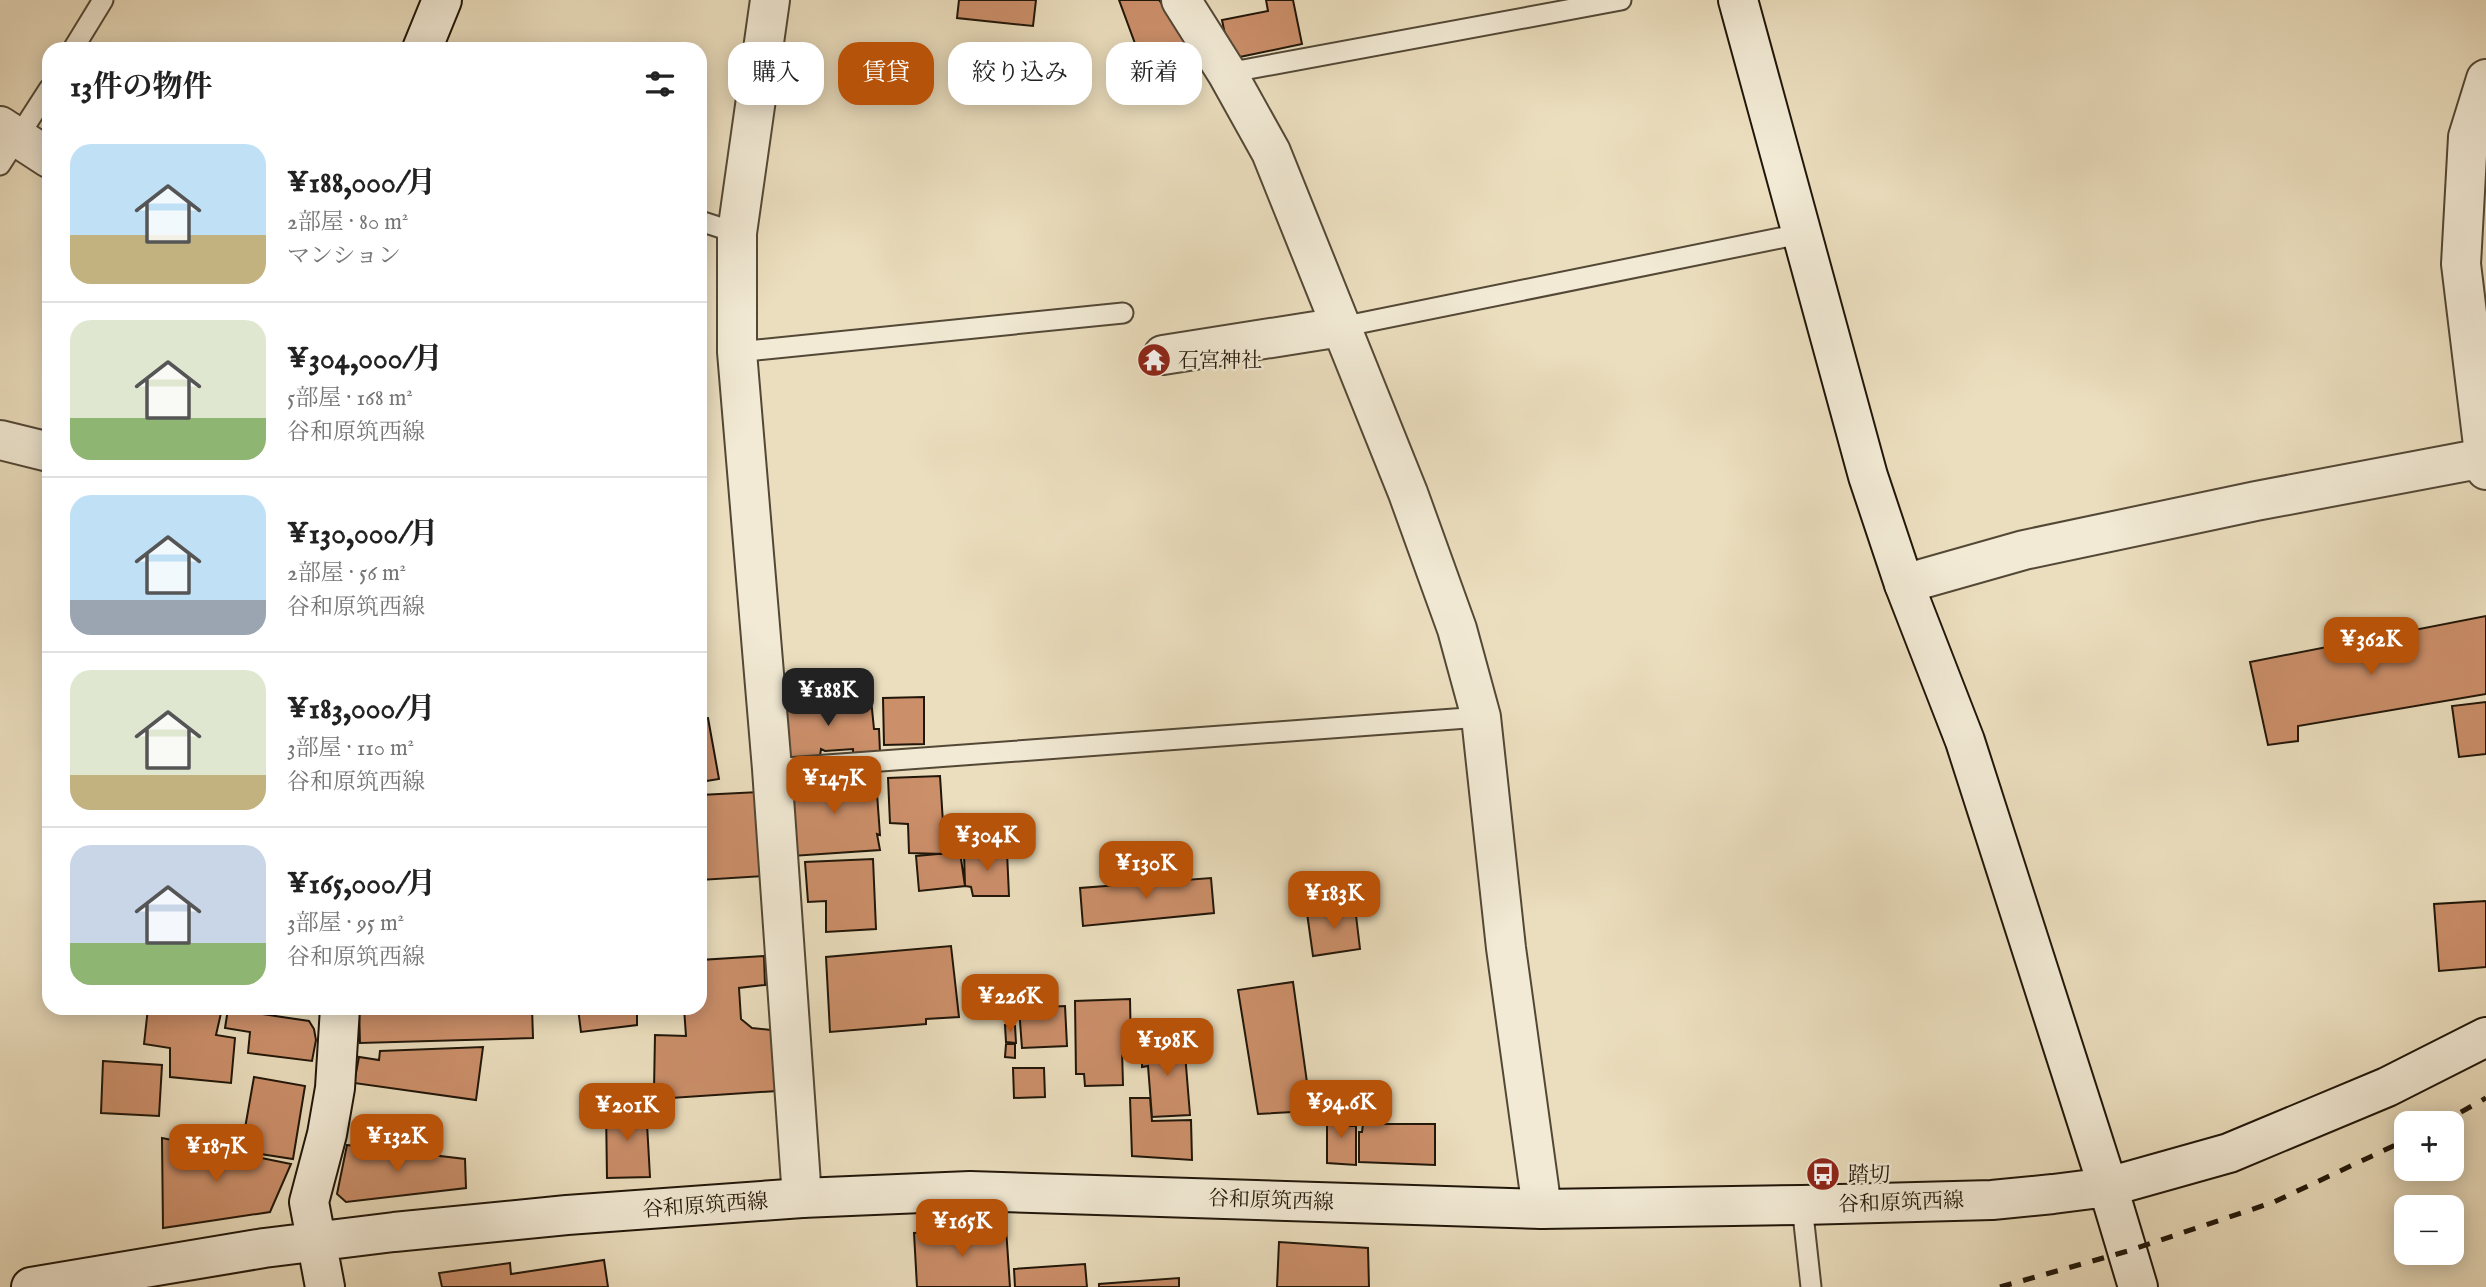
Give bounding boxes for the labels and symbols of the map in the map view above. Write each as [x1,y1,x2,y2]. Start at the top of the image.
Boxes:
temple icon: 石宮神社 [1135,341,1173,379]
place label: 石宮神社 [1178,348,1262,375]
pin: ¥362K [2322,618,2420,677]
pin: ¥188K [779,668,877,728]
pin: ¥147K [785,756,883,816]
pin: ¥304K [938,814,1036,873]
pin: ¥130K [1097,842,1195,901]
pin: ¥183K [1285,872,1383,931]
pin: ¥226K [961,974,1059,1034]
pin: ¥198K [1118,1018,1216,1078]
pin: ¥94.6K [1284,1080,1398,1140]
pin: ¥201K [578,1084,676,1143]
pin: ¥132K [348,1114,446,1174]
pin: ¥187K [167,1124,265,1184]
bus stop icon: 踏切 [1804,1155,1842,1193]
place label: 踏切 [1848,1162,1890,1189]
street label: 谷和原筑西線 [1208,1186,1334,1217]
street label: 谷和原筑西線 [1838,1188,1964,1219]
street label: 谷和原筑西線 [641,1189,769,1224]
pin: ¥165K [913,1200,1011,1259]

